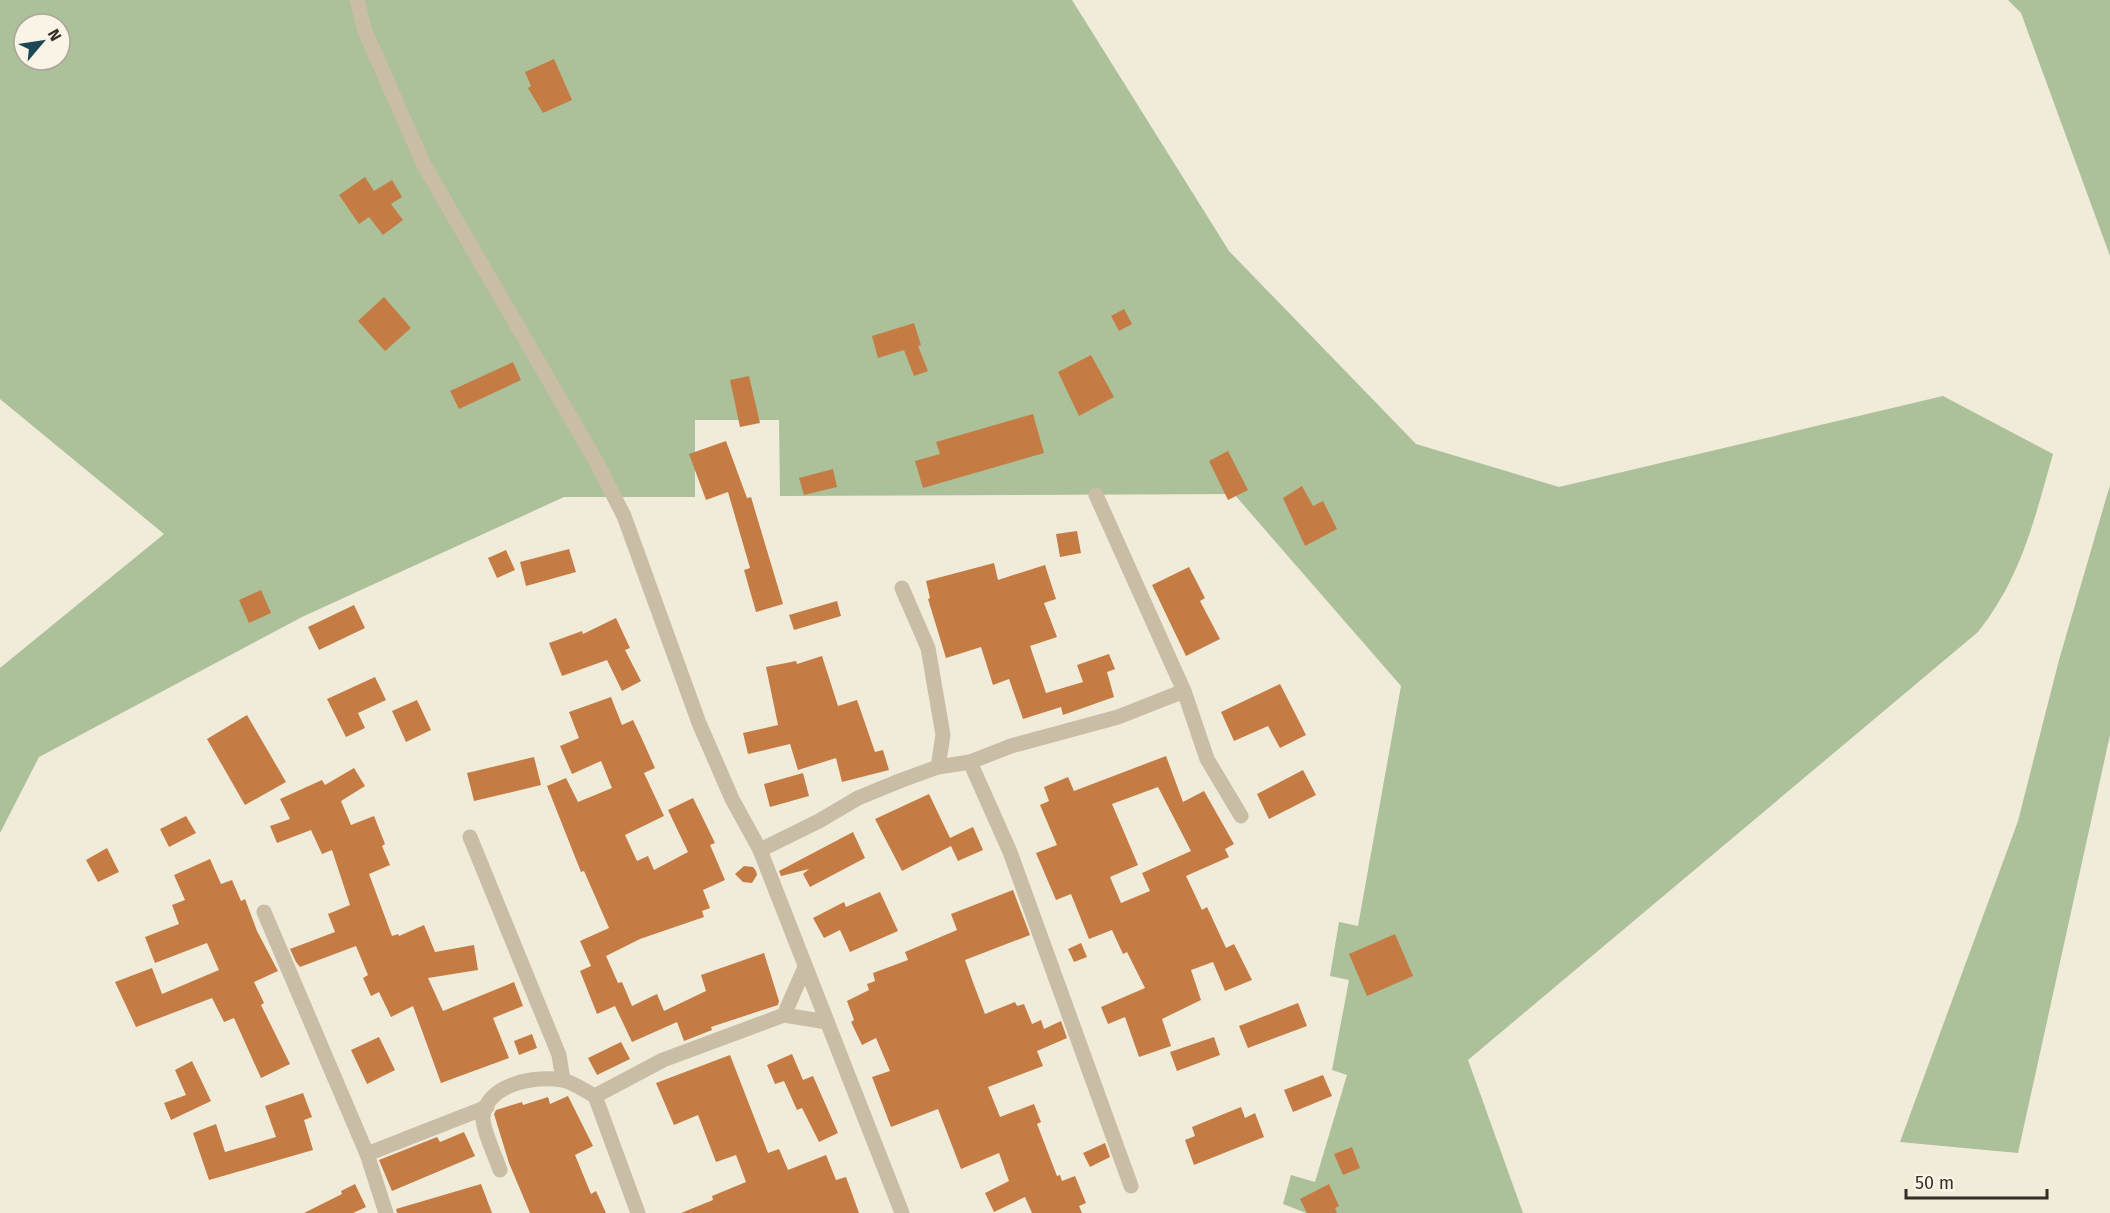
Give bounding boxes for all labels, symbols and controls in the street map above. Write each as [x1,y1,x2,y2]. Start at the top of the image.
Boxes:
north arrow [12,12,72,72]
text: N [44,26,66,44]
scale bar [1906,1162,2047,1200]
text: 50 m [1915,1172,1954,1194]

